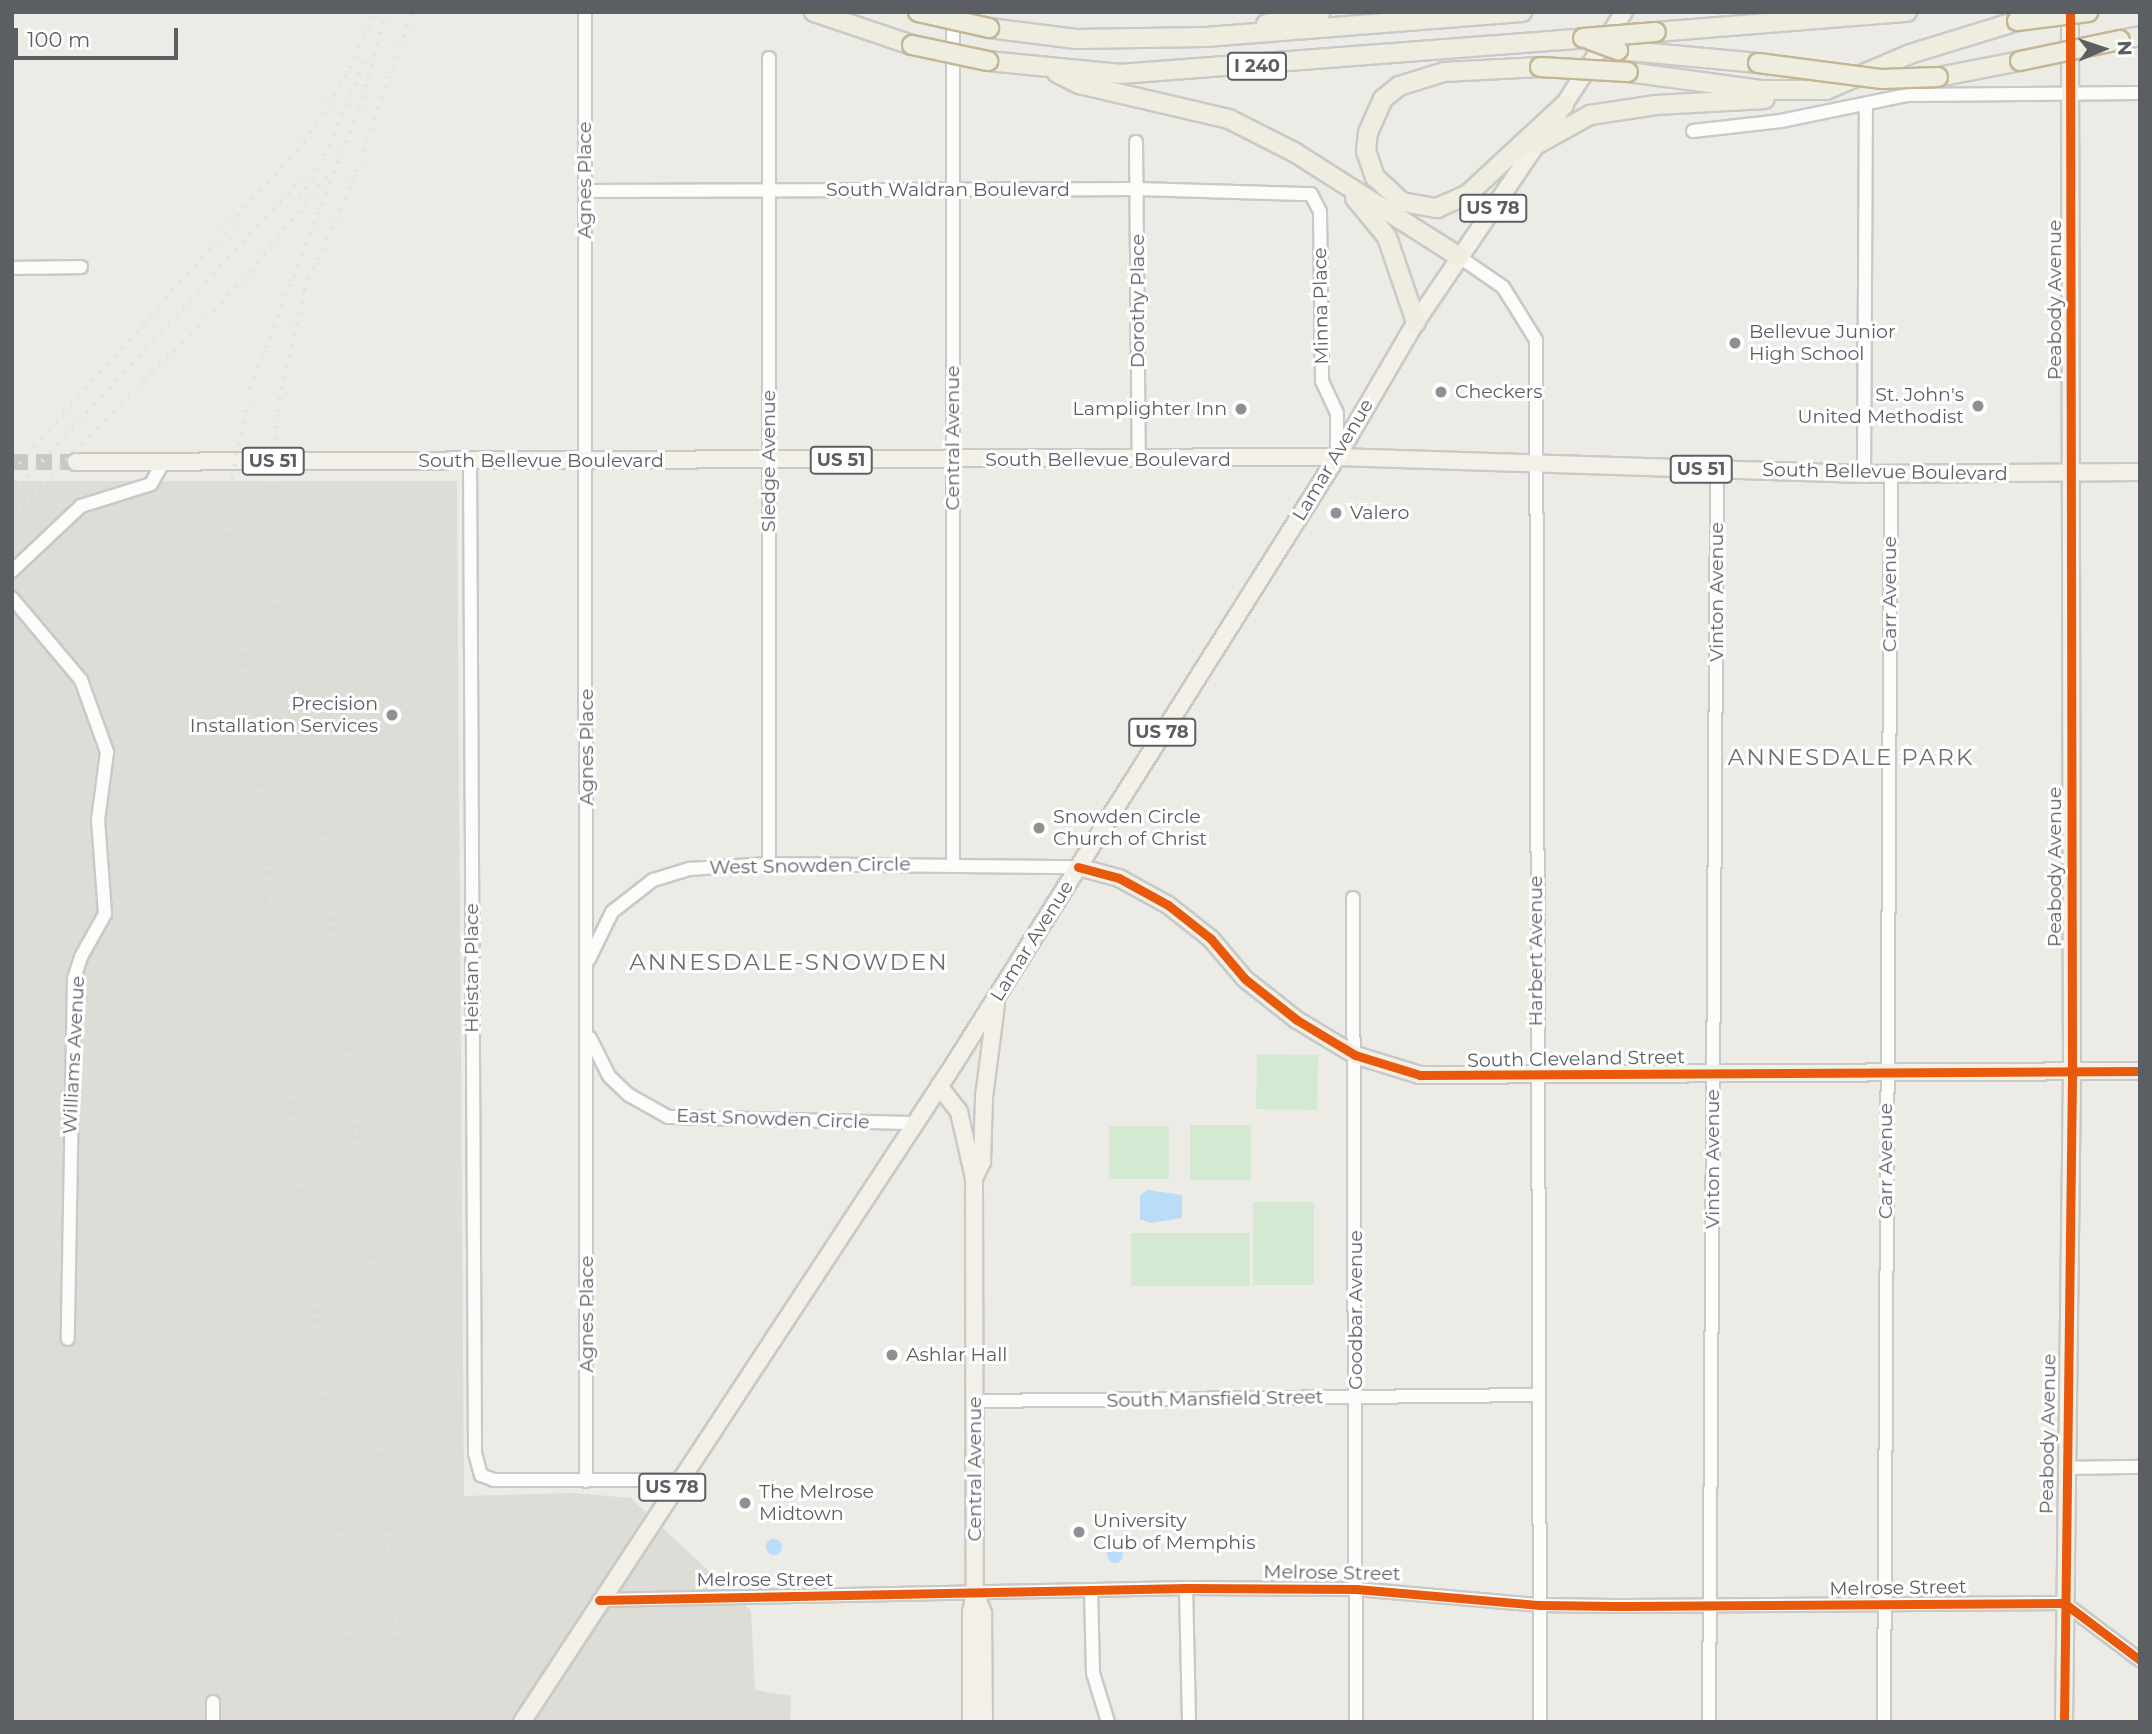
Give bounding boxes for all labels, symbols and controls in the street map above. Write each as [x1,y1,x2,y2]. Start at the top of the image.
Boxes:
scale bar [18,14,182,58]
north arrow [2068,14,2138,84]
text: 100 m [27,27,90,52]
text: N [2113,40,2136,56]
road number: I 240 [1226,52,1288,80]
street label: Agnes Place [574,121,596,239]
street label: South Waldran Boulevard [826,179,1070,201]
road number: US 78 [1458,194,1528,223]
street label: Peabody Avenue [2044,220,2066,380]
street label: Dorothy Place [1127,234,1149,368]
street label: Minna Place [1309,247,1333,365]
place label: Bellevue Junior High School [1749,321,1896,365]
marker: Bellevue Junior High School [1727,335,1743,351]
street label: Central Avenue [942,366,964,510]
place label: Checkers [1455,381,1543,403]
marker: Checkers [1433,384,1449,400]
place label: St. John's United Methodist [1797,384,1964,428]
street label: Sledge Avenue [758,390,780,532]
street label: Lamar Avenue [1288,395,1378,525]
place label: Lamplighter Inn [1073,398,1227,420]
marker: St. John's United Methodist [1970,398,1986,414]
marker: Lamplighter Inn [1233,401,1249,417]
road number: US 51 [810,446,872,474]
road number: US 51 [242,447,304,476]
street label: South Bellevue Boulevard [985,449,1231,471]
street label: South Bellevue Boulevard [418,450,664,472]
road number: US 51 [1670,454,1732,484]
street label: South Bellevue Boulevard [1762,458,2008,486]
place label: Valero [1350,502,1409,524]
marker: Valero [1328,505,1344,521]
street label: Vinton Avenue [1706,522,1728,662]
street label: Carr Avenue [1879,536,1901,652]
street label: Agnes Place [576,688,598,806]
place label: Precision Installation Services [190,693,378,737]
marker: Precision Installation Services [384,707,400,723]
road number: US 78 [1127,718,1197,746]
district label: ANNESDALE PARK [1729,743,1973,771]
street label: Peabody Avenue [2044,787,2066,947]
place label: Snowden Circle Church of Christ [1053,806,1207,850]
marker: Snowden Circle Church of Christ [1031,820,1047,836]
street label: West Snowden Circle [709,853,911,879]
street label: Lamar Avenue [986,876,1078,1006]
street label: Harbert Avenue [1525,876,1547,1026]
street label: Heistan Place [461,903,483,1033]
district label: ANNESDALE-SNOWDEN [631,948,947,976]
street label: Williams Avenue [58,975,90,1135]
street label: South Cleveland Street [1467,1046,1685,1072]
street label: Vinton Avenue [1702,1089,1724,1229]
street label: Carr Avenue [1875,1103,1897,1219]
street label: East Snowden Circle [676,1104,870,1134]
street label: Goodbar Avenue [1345,1230,1367,1390]
street label: Agnes Place [576,1255,598,1373]
place label: Ashlar Hall [906,1344,1007,1366]
marker: Ashlar Hall [884,1347,900,1363]
street label: Peabody Avenue [2035,1354,2061,1514]
street label: South Mansfield Street [1106,1386,1324,1412]
street label: Central Avenue [964,1397,986,1541]
road number: US 78 [637,1472,707,1502]
place label: The Melrose Midtown [759,1481,874,1525]
marker: The Melrose Midtown [737,1495,753,1511]
place label: University Club of Memphis [1093,1510,1255,1554]
marker: University Club of Memphis [1071,1524,1087,1540]
street label: Melrose Street [1263,1560,1401,1586]
street label: Melrose Street [696,1569,834,1591]
street label: Melrose Street [1829,1575,1967,1601]

